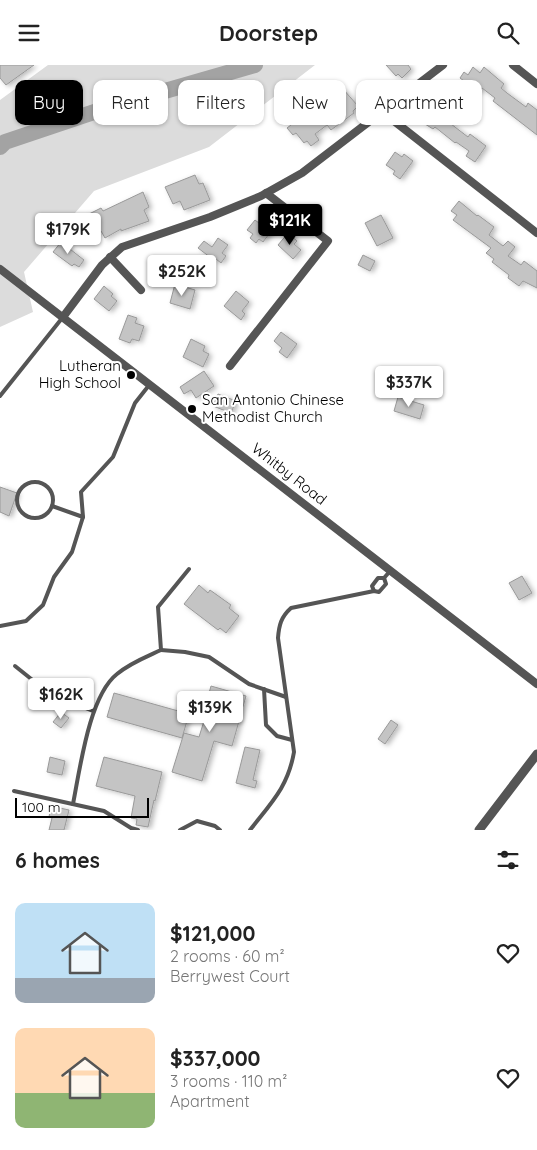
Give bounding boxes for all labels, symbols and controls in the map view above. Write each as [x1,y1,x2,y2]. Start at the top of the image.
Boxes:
icon: menu [15,19,43,47]
text: Doorstep [219,19,318,47]
icon: search [494,19,522,47]
chip: Buy [15,80,83,125]
chip: Rent [93,80,168,125]
chip: Filters [178,80,264,125]
chip: New [274,80,346,125]
chip: Apartment [356,80,482,125]
pin: $121K [255,203,325,246]
text: $121K [269,210,311,230]
pin: $179K [33,213,103,255]
text: $179K [46,219,90,239]
pin: $252K [147,255,217,297]
text: $252K [158,261,206,281]
place label: Lutheran High School [39,356,121,392]
pin: $337K [374,365,444,408]
marker: Lutheran High School [125,369,137,381]
text: $337K [386,372,432,392]
place label: San Antonio Chinese Methodist Church [202,390,344,426]
marker: San Antonio Chinese Methodist Church [186,403,198,415]
street label: Whitby Road [248,438,331,509]
pin: $162K [26,677,96,720]
text: $162K [39,684,83,704]
pin: $139K [175,691,245,733]
text: $139K [188,697,232,717]
scale bar [15,795,149,818]
text: 100 m [22,798,60,816]
icon: filters [494,846,522,874]
text: 6 homes [15,847,100,873]
text: $121,000 [170,920,255,946]
icon: home [55,923,115,983]
icon: heart [494,939,522,967]
text: 2 rooms · 60 m² [170,946,284,966]
text: Berrywest Court [170,966,290,986]
text: $337,000 [170,1045,260,1071]
icon: home [55,1048,115,1108]
icon: heart [494,1064,522,1092]
text: 3 rooms · 110 m² [170,1071,287,1091]
text: Apartment [170,1091,250,1111]

